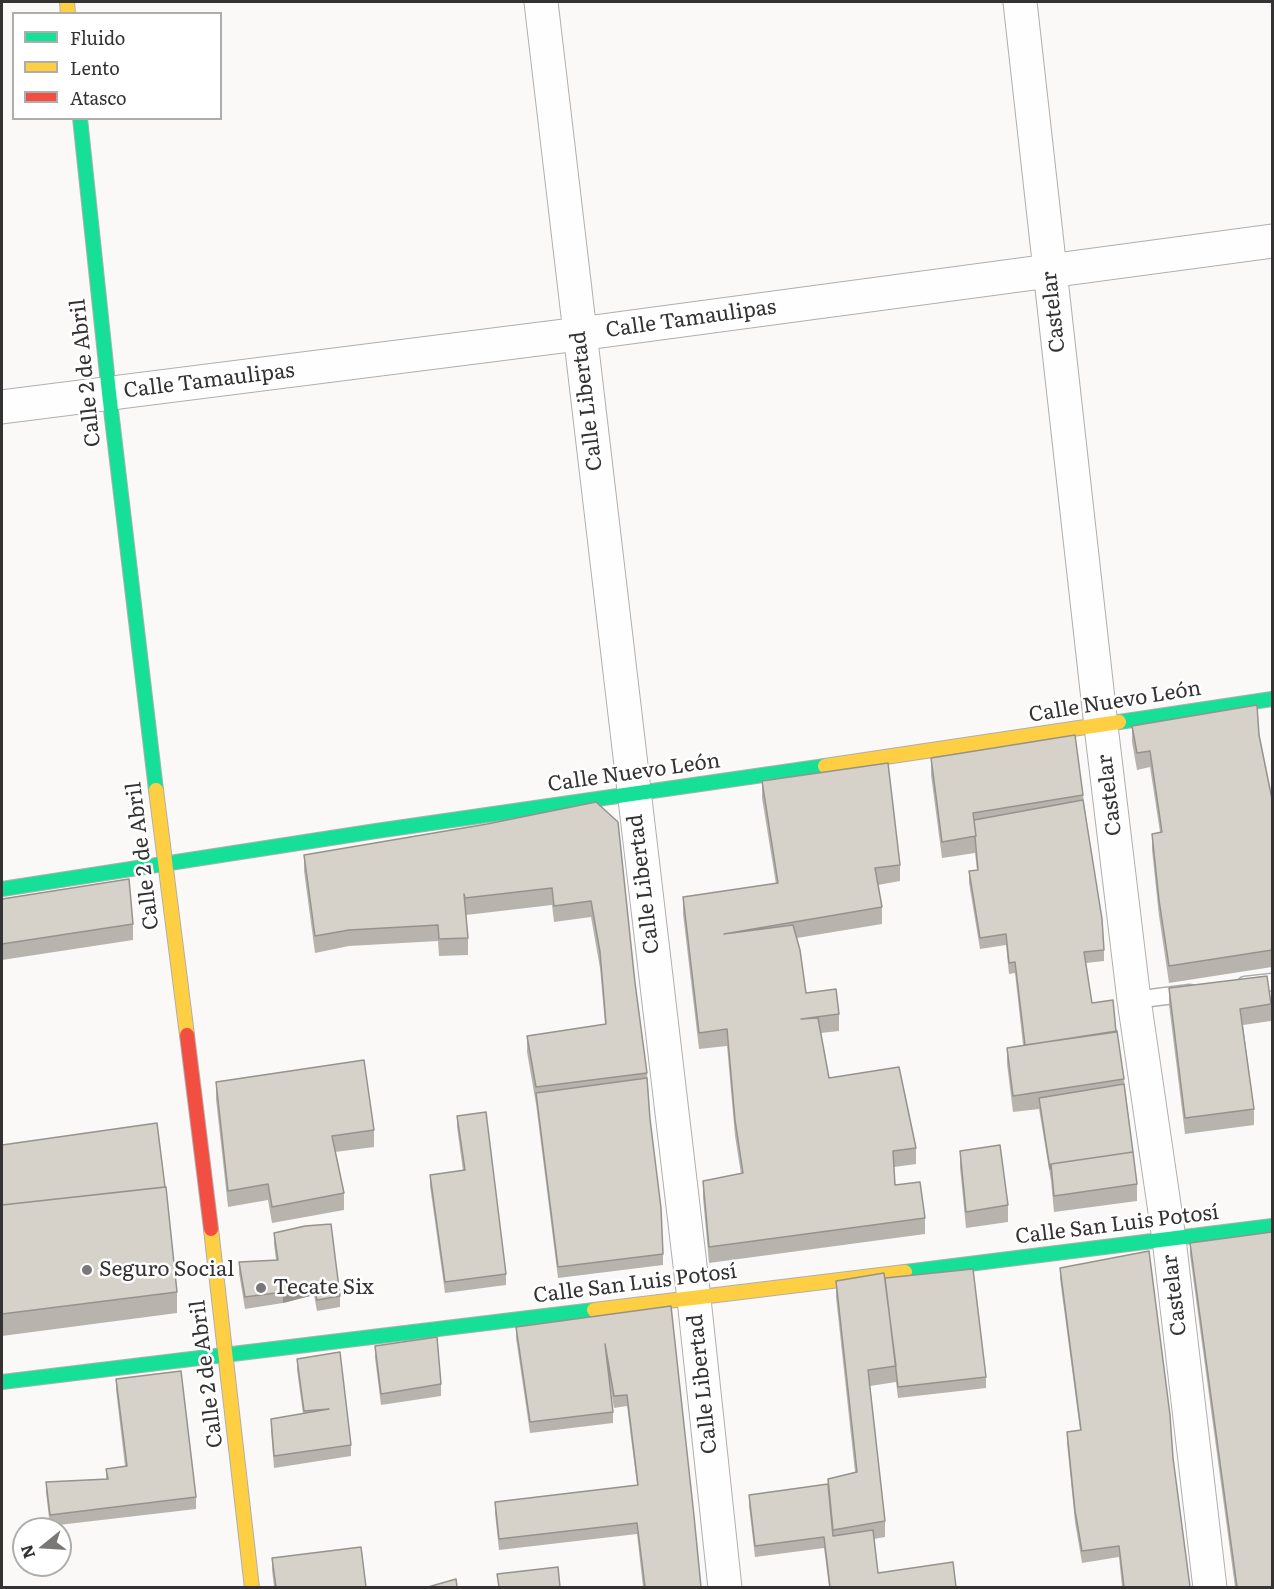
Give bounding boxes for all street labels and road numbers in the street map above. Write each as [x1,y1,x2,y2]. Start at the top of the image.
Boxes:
street label: Castelar [1037,270,1071,354]
street label: Calle Tamaulipas [604,295,778,343]
street label: Calle 2 de Abril [66,298,106,448]
street label: Calle Libertad [566,330,608,472]
street label: Calle Tamaulipas [122,358,296,404]
street label: Calle Nuevo León [1027,676,1203,728]
street label: Calle Nuevo León [546,748,722,798]
street label: Castelar [1093,753,1127,837]
street label: Calle 2 de Abril [121,781,165,931]
street label: Calle Libertad [623,813,665,955]
street label: Calle San Luis Potosí [1014,1200,1220,1250]
street label: Castelar [1158,1253,1192,1337]
street label: Calle San Luis Potosí [532,1259,738,1309]
street label: Calle 2 de Abril [185,1299,229,1449]
street label: Calle Libertad [683,1313,723,1455]

